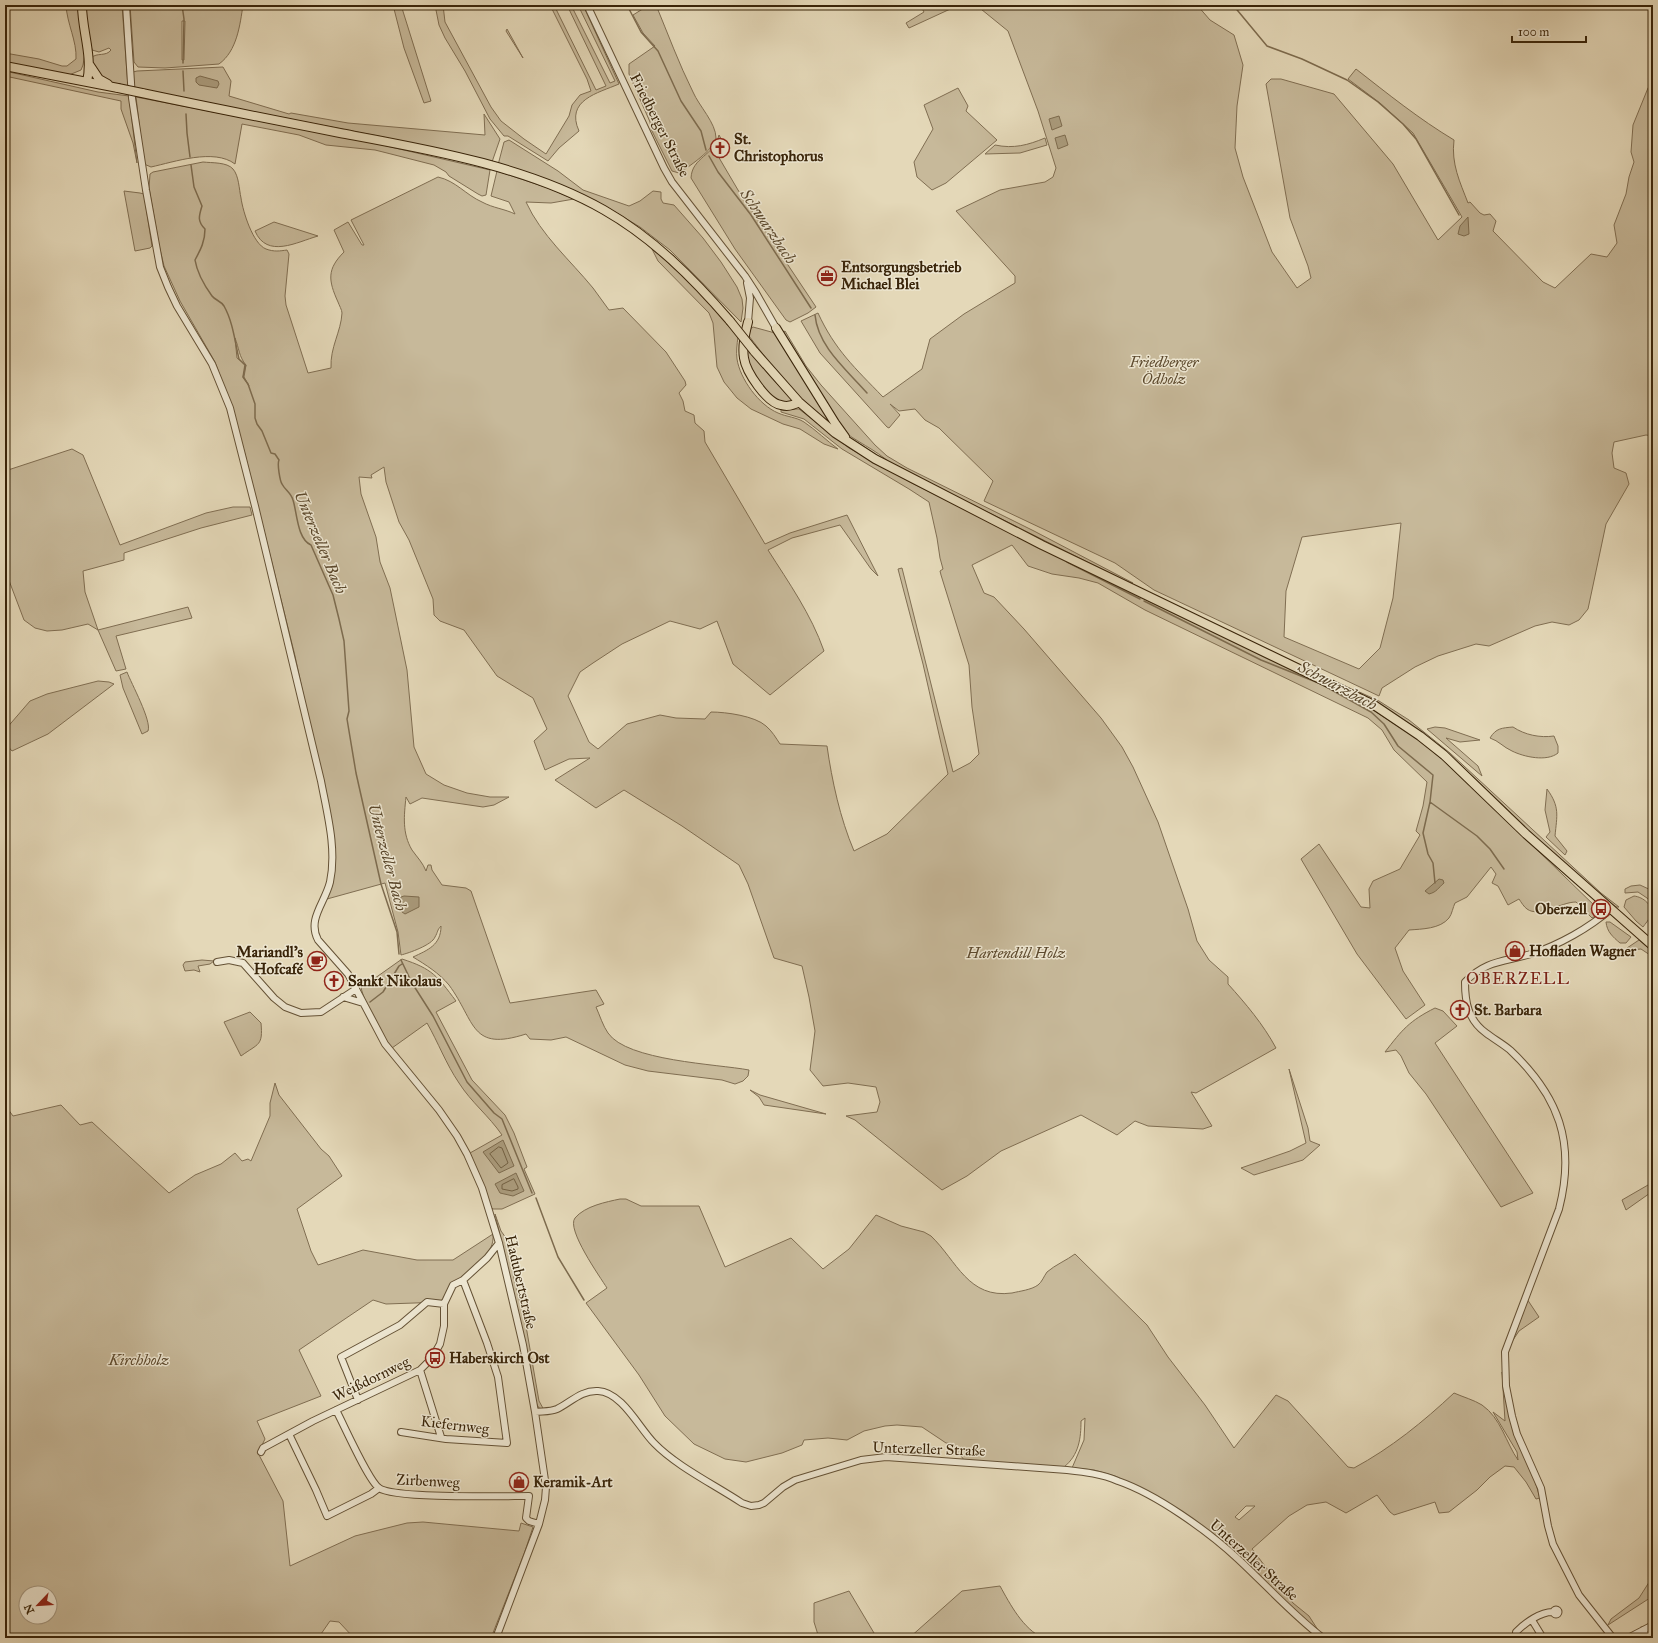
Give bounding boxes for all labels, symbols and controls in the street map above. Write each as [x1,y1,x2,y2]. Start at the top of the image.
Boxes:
scale bar [1512,18,1586,44]
text: 100 m [1518,25,1549,39]
street label: Friedberger Straße [626,70,694,180]
place label: St. Christophorus [734,130,824,166]
church icon: St. Christophorus [709,137,731,159]
water label: Schwarzbach [736,184,801,268]
place label: Entsorgungsbetrieb Michael Blei [841,258,962,293]
office icon: Entsorgungsbetrieb Michael Blei [816,265,838,287]
park label: Friedberger Ödholz [1128,353,1199,388]
water label: Unterzeller Bach [290,488,351,597]
water label: Schwarzbach [1294,656,1381,714]
water label: Unterzeller Bach [364,801,411,913]
bus stop icon: Oberzell [1590,898,1612,920]
place label: Oberzell [1535,900,1588,918]
shop icon: Hofladen Wagner [1504,940,1526,962]
place label: Hofladen Wagner [1529,942,1637,961]
place label: Mariandl's Hofcafé [236,943,304,978]
park label: Hartendill Holz [965,944,1066,962]
cafe icon: Mariandl's Hofcafé [306,950,328,972]
district label: OBERZELL [1466,968,1570,989]
church icon: Sankt Nikolaus [323,970,345,992]
place label: Sankt Nikolaus [348,972,442,990]
church icon: St. Barbara [1449,999,1471,1021]
place label: St. Barbara [1474,1001,1542,1019]
street label: Hadubertstraße [501,1233,541,1331]
bus stop icon: Haberskirch Ost [424,1347,446,1369]
place label: Haberskirch Ost [449,1349,550,1367]
park label: Kirchholz [108,1351,169,1369]
street label: Weißdornweg [330,1352,413,1405]
street label: Kiefernweg [420,1412,491,1438]
street label: Unterzeller Straße [872,1438,986,1460]
street label: Zirbenweg [396,1470,461,1492]
shop icon: Keramik-Art [508,1471,530,1493]
place label: Keramik-Art [533,1473,613,1491]
street label: Unterzeller Straße [1206,1516,1302,1604]
north arrow [18,1585,58,1625]
text: N [21,1601,37,1616]

